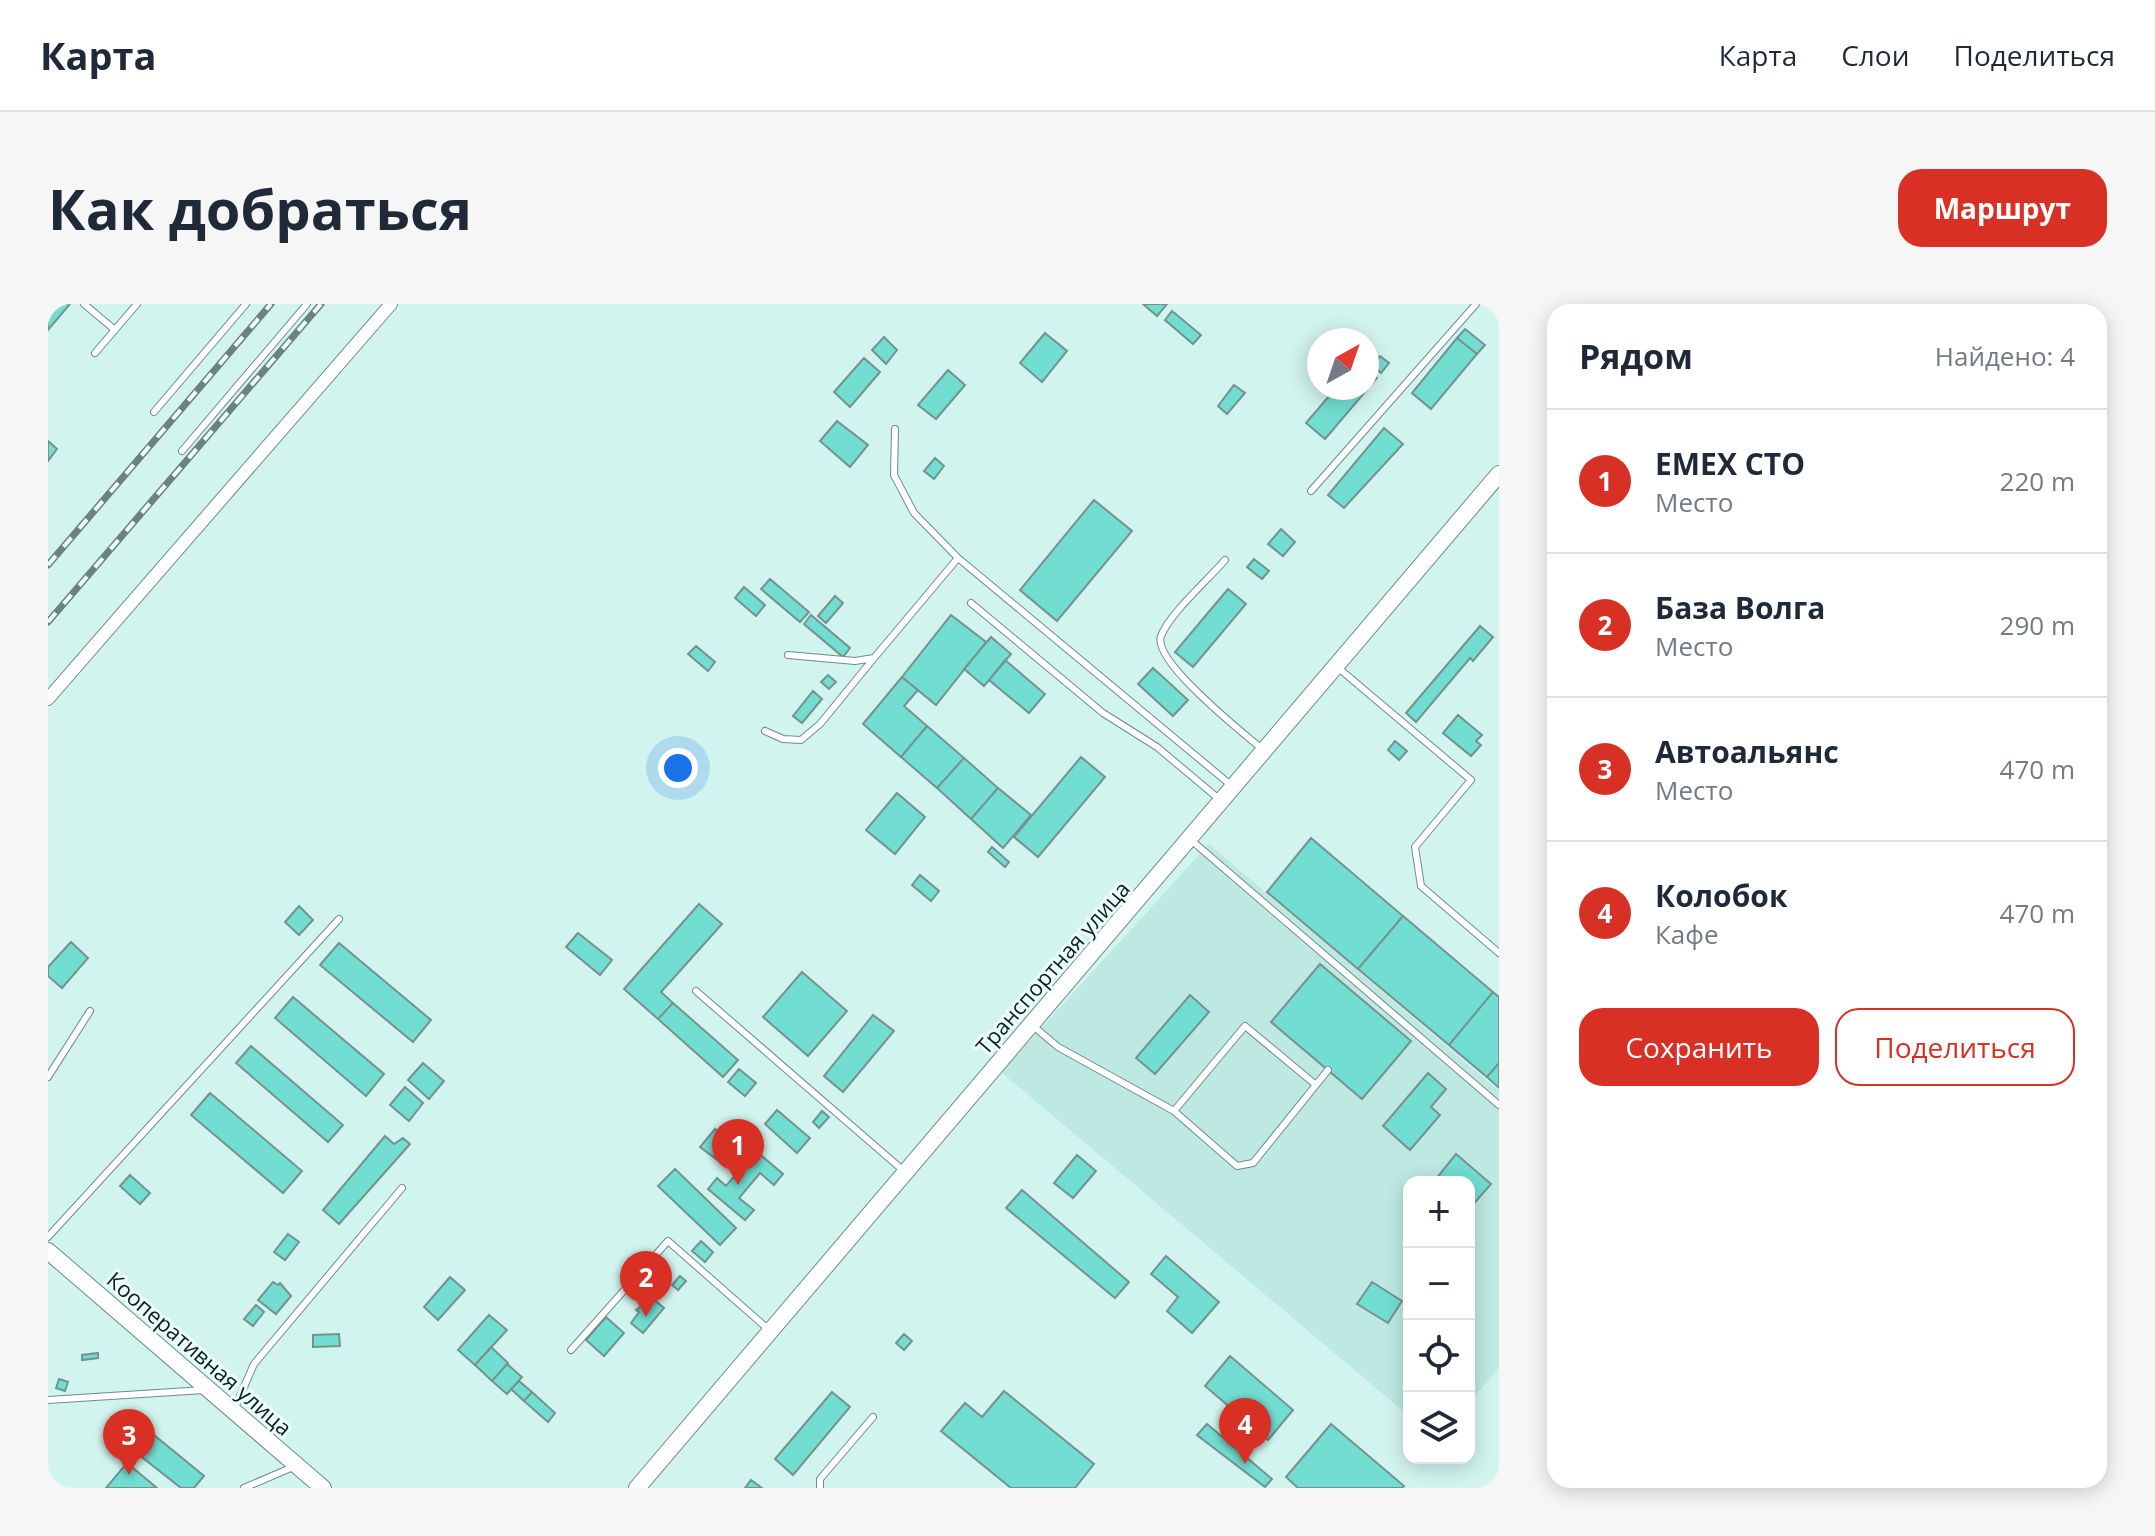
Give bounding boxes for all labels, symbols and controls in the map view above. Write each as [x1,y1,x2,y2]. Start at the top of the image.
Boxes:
text: Карта [40,29,157,81]
text: Карта [1719,36,1797,74]
text: Слои [1841,36,1910,74]
text: Поделиться [1954,36,2115,74]
button: Маршрут [1898,169,2107,247]
text: Как добраться [48,170,472,246]
north arrow [1307,328,1379,400]
text: Рядом [1579,333,1693,379]
text: Найдено: 4 [1935,338,2075,374]
text: EMEX СТО [1655,443,1805,484]
text: 1 [1598,463,1612,499]
text: 220 m [2000,463,2075,499]
text: Место [1655,484,1733,520]
text: База Волга [1655,587,1825,628]
text: 2 [1598,607,1612,643]
text: 290 m [2000,607,2075,643]
text: Место [1655,628,1733,664]
text: Автоальянс [1655,731,1839,772]
your location [658,748,698,788]
text: 3 [1598,751,1612,787]
text: 470 m [2000,751,2075,787]
text: Место [1655,772,1733,808]
street label: Транспортная улица [968,874,1136,1060]
text: Колобок [1655,875,1787,916]
text: 4 [1598,895,1612,931]
text: 470 m [2000,895,2075,931]
text: Кафе [1655,916,1719,952]
button: Сохранить [1579,1008,1819,1086]
button: Поделиться [1835,1008,2075,1086]
pin: 1 [712,1119,764,1185]
map controls [1403,1176,1475,1464]
button: + [1403,1176,1475,1248]
button: − [1403,1248,1475,1320]
pin: 2 [620,1251,672,1317]
street label: Кооперативная улица [101,1264,299,1442]
button: locate [1403,1320,1475,1392]
button: layers [1403,1392,1475,1464]
pin: 4 [1219,1398,1271,1464]
pin: 3 [103,1409,155,1475]

